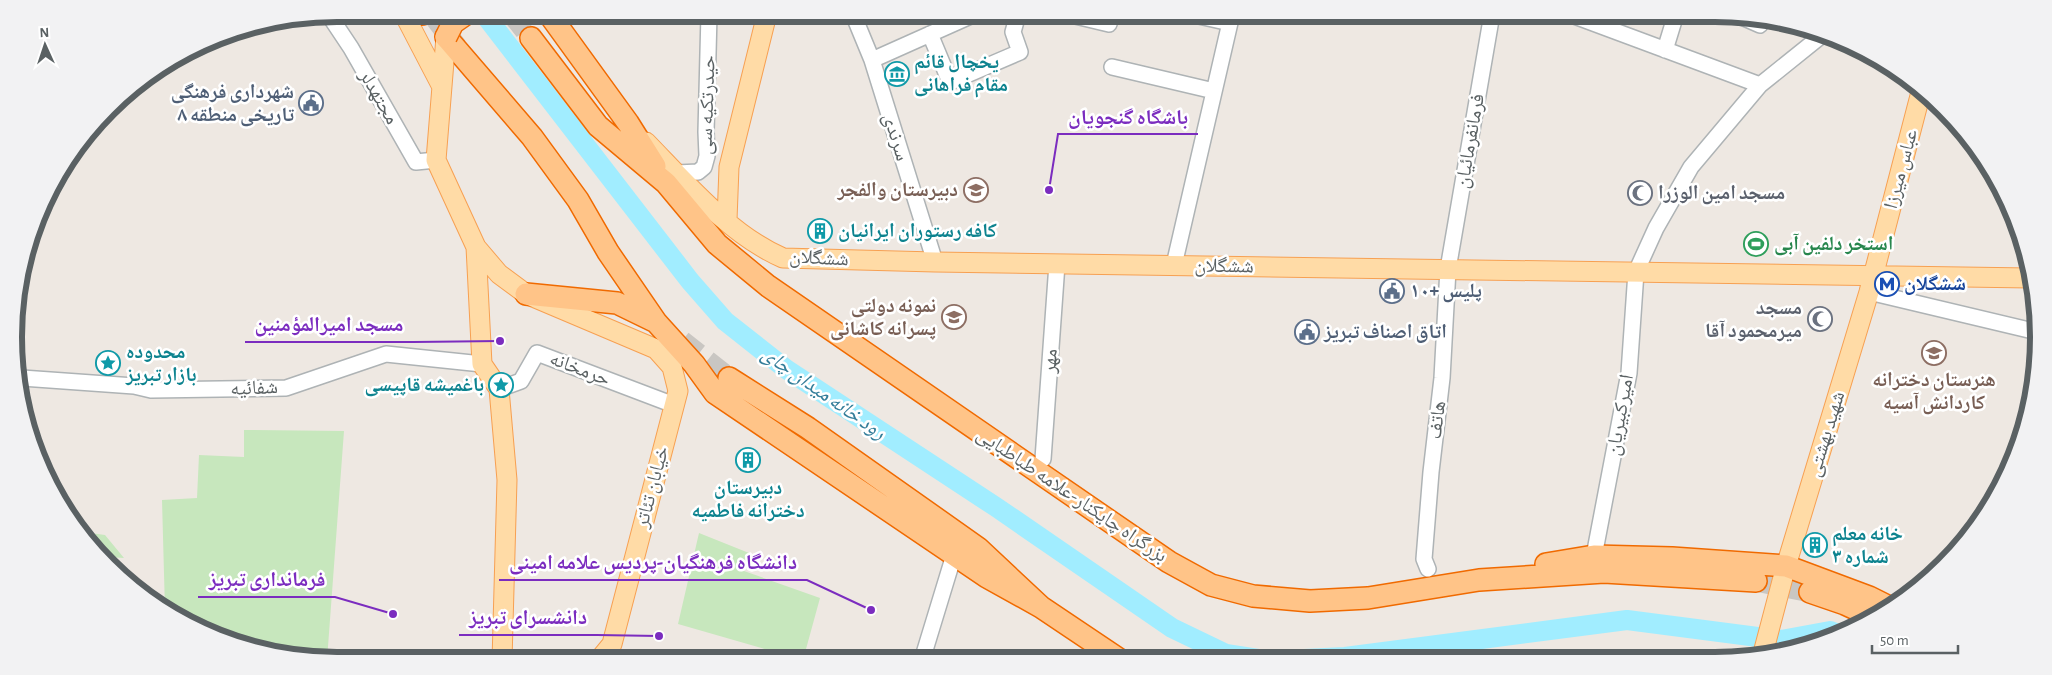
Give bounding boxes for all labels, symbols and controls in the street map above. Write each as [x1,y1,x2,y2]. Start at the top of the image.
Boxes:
north arrow [20,20,70,70]
text: N [39,26,50,40]
place label: یخچال قائم مقام فراهانی [914,52,1008,98]
street label: حیدرتکیه سی [695,55,720,155]
museum icon: یخچال قائم مقام فراهانی [884,61,910,87]
street label: مجتهدلر [354,66,402,128]
place label: شهرداری فرهنگی تاریخی منطقه ۸ [171,82,295,127]
public building icon: شهرداری فرهنگی تاریخی منطقه ۸ [298,90,324,116]
street label: فرمانفرمائیان [1452,92,1489,190]
callout: باشگاه گنجویان [1058,98,1198,134]
text: باشگاه گنجویان [1068,107,1188,129]
street label: سرندی [878,111,913,163]
street label: عباس میرزا [1881,127,1922,211]
school or university icon: دبیرستان والفجر [963,177,989,203]
place label: دبیرستان والفجر [836,180,958,201]
mosque icon: مسجد امین الوزرا [1627,180,1653,206]
place label: مسجد امین الوزرا [1658,183,1785,205]
building icon: کافه رستوران ایرانیان [807,218,833,244]
place label: کافه رستوران ایرانیان [838,221,997,242]
sports icon: استخر دلفین آبی [1743,231,1769,257]
place label: استخر دلفین آبی [1774,233,1893,256]
street label: ششگلان [789,246,849,271]
street label: ششگلان [1194,255,1254,278]
metro station icon: ششگلان [1874,271,1900,297]
place label: ششگلان [1904,274,1966,295]
public building icon: پلیس +۱۰ [1379,278,1405,304]
place label: پلیس +۱۰ [1410,281,1482,303]
place label: نمونه دولتی پسرانه کاشانی [830,296,936,341]
place label: مسجد میرمحمود آقا [1705,298,1802,342]
school or university icon: نمونه دولتی پسرانه کاشانی [941,304,967,330]
callout: مسجد امیرالمؤمنین [245,306,414,342]
mosque icon: مسجد میرمحمود آقا [1807,306,1833,332]
text: مسجد امیرالمؤمنین [254,314,404,337]
public building icon: اتاق اصناف تبریز [1294,319,1320,345]
place label: اتاق اصناف تبریز [1323,322,1447,343]
school or university icon: هنرستان دخترانه کاردانش آسیه [1921,340,1947,366]
place label: محدوده بازار تبریز [125,342,196,386]
water label: رود خانه میدان چای [757,343,890,445]
street label: حرمخانه [547,348,613,390]
street label: مهر [1039,348,1062,375]
place icon: محدوده بازار تبریز [95,350,121,376]
place label: هنرستان دخترانه کاردانش آسیه [1872,370,1996,415]
place icon: باغمیشه قاپیسی [488,372,514,398]
street label: امیرکبیریان [1603,373,1638,457]
place label: باغمیشه قاپیسی [365,375,484,397]
street label: شفائیه [230,377,278,399]
street label: شهید بهشتى [1804,389,1849,479]
street label: هاتف [1425,400,1449,440]
street label: بزرگراه چایکنار-علامه طباطبایی [973,424,1171,567]
street label: خیابان تئاتر [631,444,673,531]
building icon: دبیرستان دخترانه فاطمیه [735,447,761,473]
place label: دبیرستان دخترانه فاطمیه [691,478,805,522]
place label: خانه معلم شماره ۳ [1832,524,1903,567]
building icon: خانه معلم شماره ۳ [1802,532,1828,558]
callout: دانشگاه فرهنگیان-پردیس علامه امینی [499,544,807,580]
text: دانشگاه فرهنگیان-پردیس علامه امینی [509,552,797,575]
callout: فرمانداری تبریز [198,561,335,597]
text: فرمانداری تبریز [208,569,325,591]
callout: دانشسرای تبریز [459,599,597,635]
text: دانشسرای تبریز [468,607,587,629]
scale bar [1872,622,1958,654]
text: 50 m [1880,633,1909,648]

